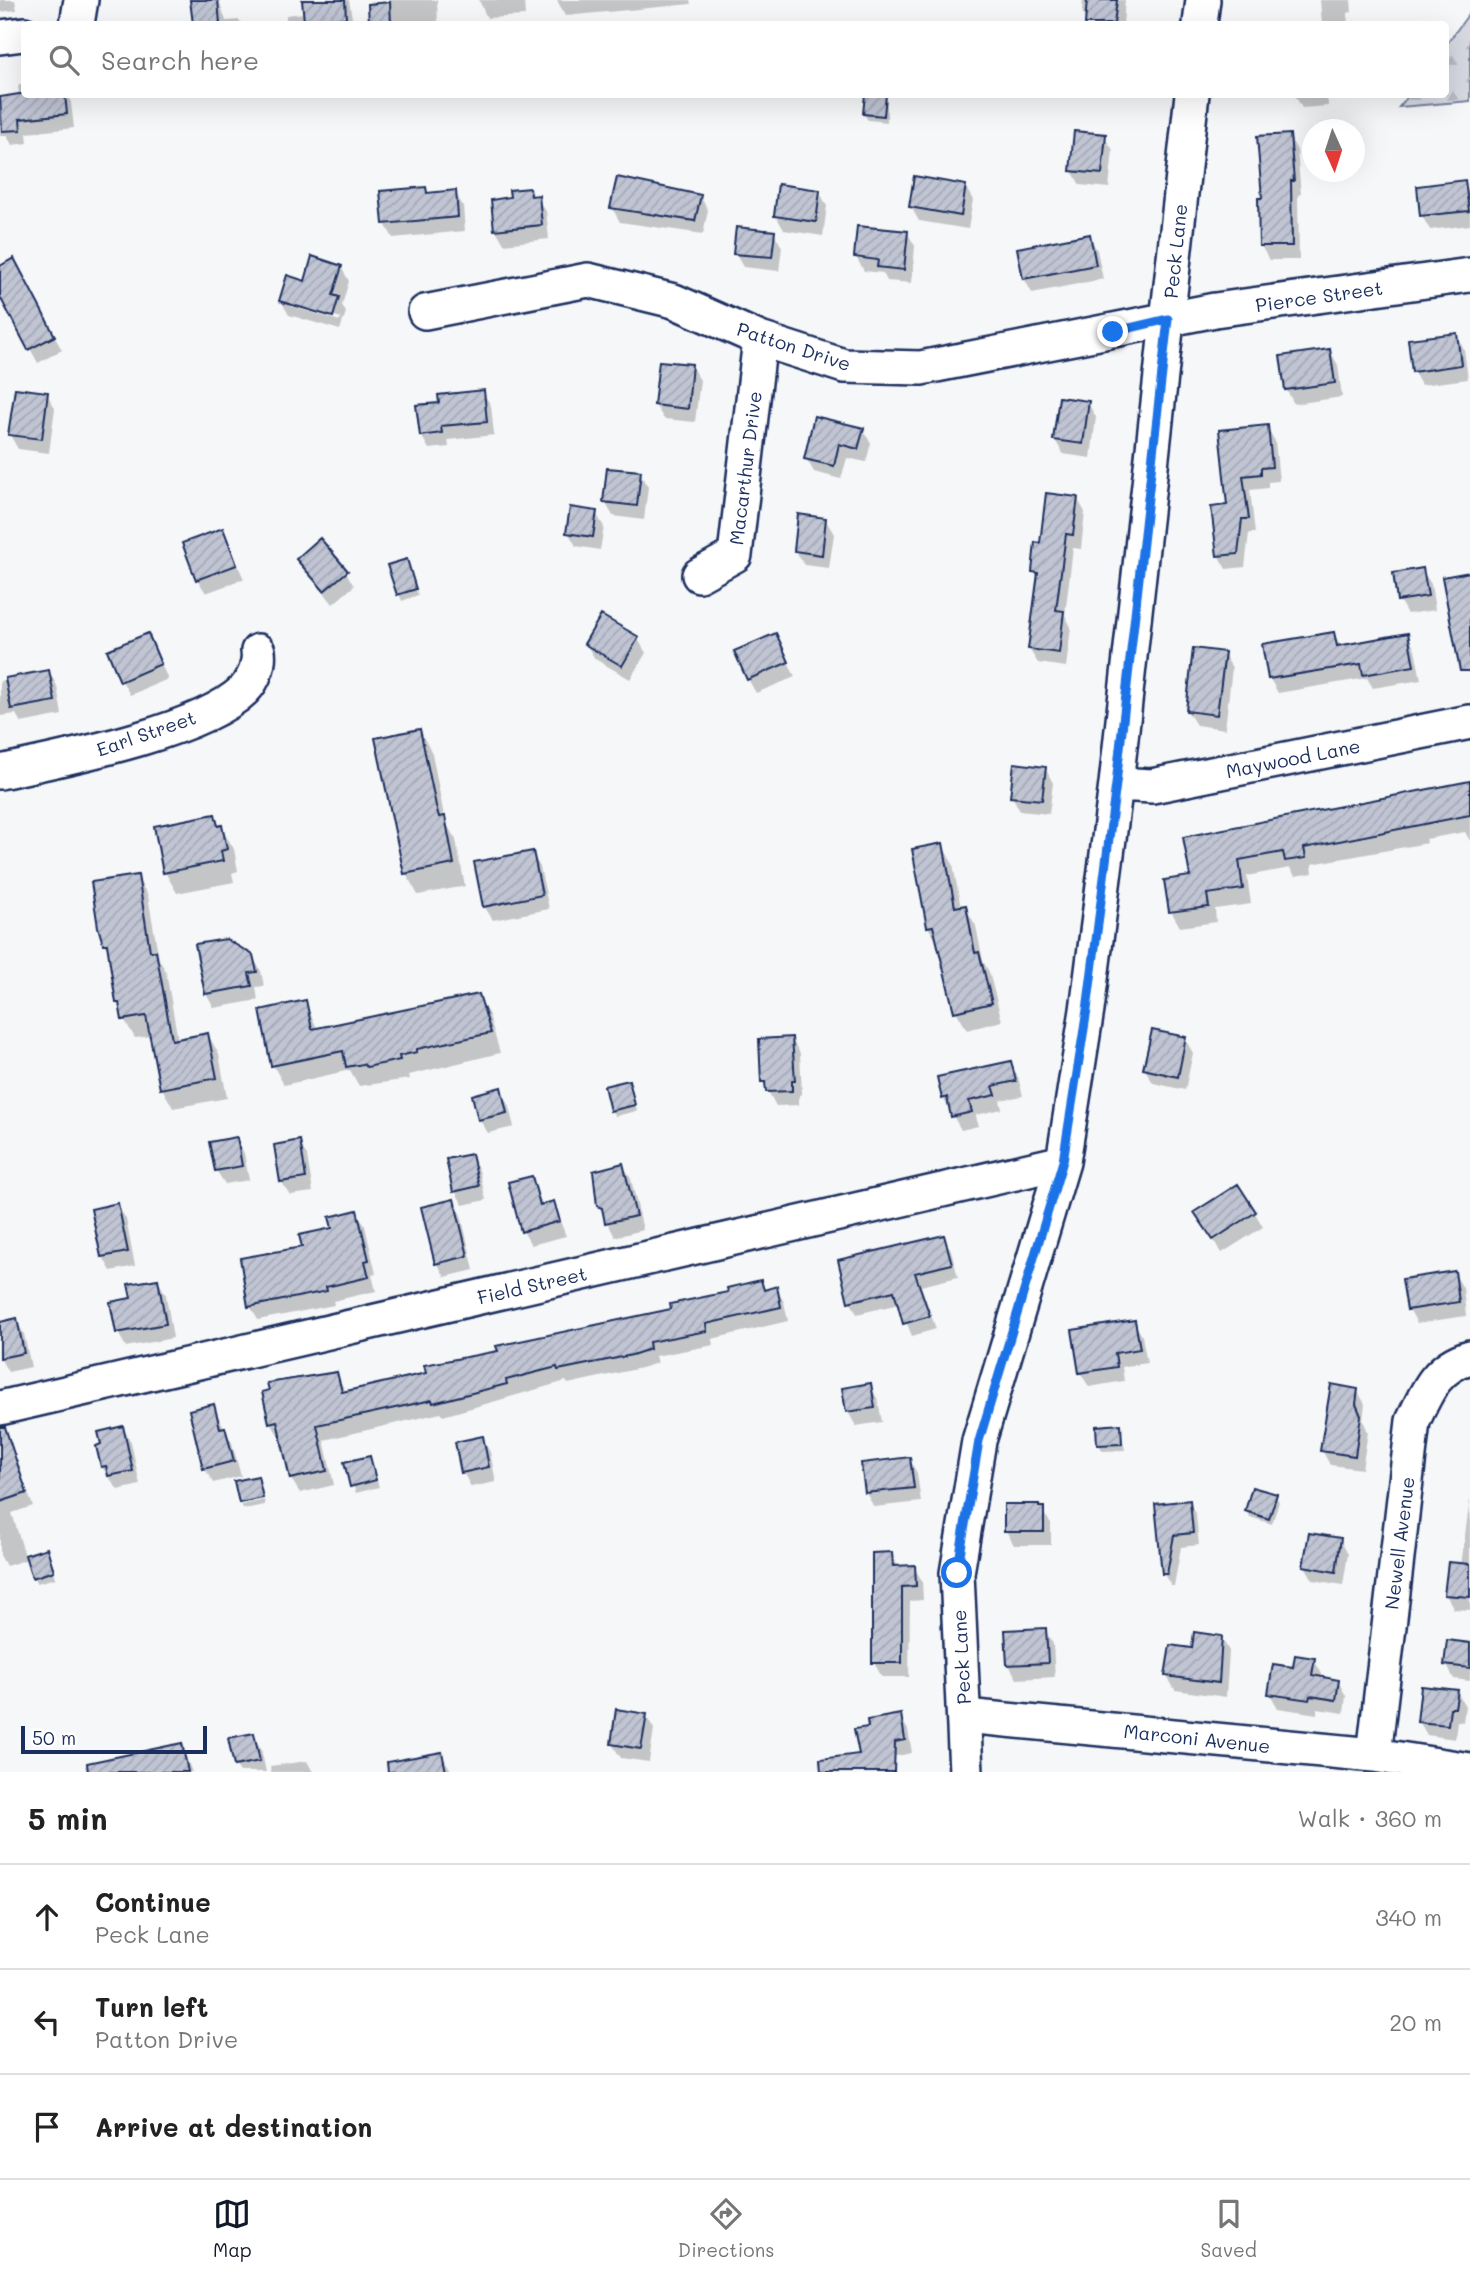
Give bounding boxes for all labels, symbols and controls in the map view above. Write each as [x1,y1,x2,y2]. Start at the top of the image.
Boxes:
search box [21,21,1449,98]
icon: search [45,41,83,79]
text: Search here [101,43,259,77]
north arrow [1302,119,1365,182]
street label: Peck Lane [1158,203,1192,299]
street label: Pierce Street [1254,275,1384,317]
street label: Patton Drive [734,316,854,376]
route end [1097,316,1128,347]
street label: Macarthur Drive [723,390,767,546]
street label: Earl Street [93,704,199,762]
street label: Maywood Lane [1224,733,1362,783]
street label: Field Street [475,1260,589,1310]
street label: Newell Avenue [1378,1475,1420,1611]
route start [941,1557,972,1588]
street label: Peck Lane [946,1609,976,1705]
street label: Marconi Avenue [1123,1718,1271,1758]
scale bar [21,1723,206,1755]
text: 50 m [32,1725,76,1750]
text: 5 min [28,1798,108,1838]
text: Walk · 360 m [1297,1803,1442,1833]
text: Continue [95,1885,211,1919]
icon: ahead [28,1898,66,1936]
text: 340 m [1375,1902,1442,1932]
text: Peck Lane [95,1919,210,1949]
text: Turn left [95,1990,208,2024]
icon: left [28,2003,66,2041]
text: 20 m [1389,2007,1442,2037]
text: Patton Drive [95,2024,238,2054]
icon: arrive [28,2108,66,2146]
text: Arrive at destination [95,2110,372,2144]
tab: Map [213,2195,252,2262]
tab: Directions [678,2195,774,2262]
tab: Saved [1201,2195,1257,2262]

